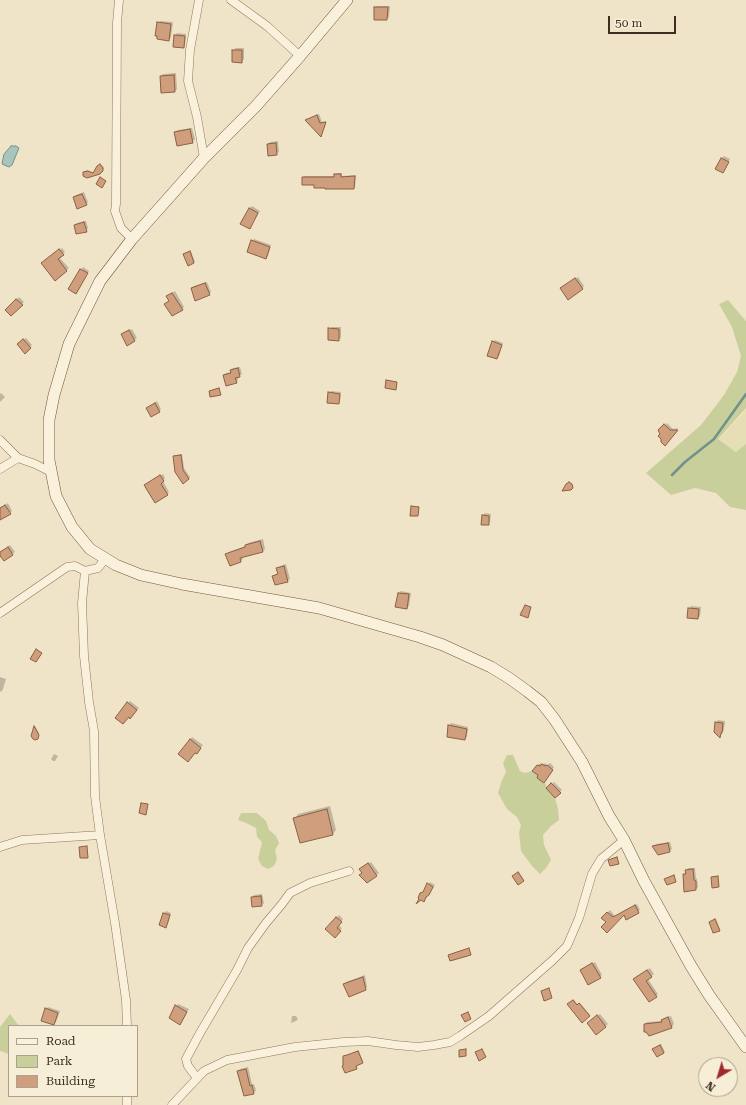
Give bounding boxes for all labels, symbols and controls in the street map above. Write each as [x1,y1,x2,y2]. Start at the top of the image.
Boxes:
scale bar [610,8,678,34]
text: 50 m [615,16,642,30]
legend [8,1025,138,1097]
text: Road [46,1034,75,1048]
text: Park [46,1054,72,1068]
north arrow [698,1057,738,1097]
text: Building [46,1074,95,1088]
text: N [704,1078,718,1094]

